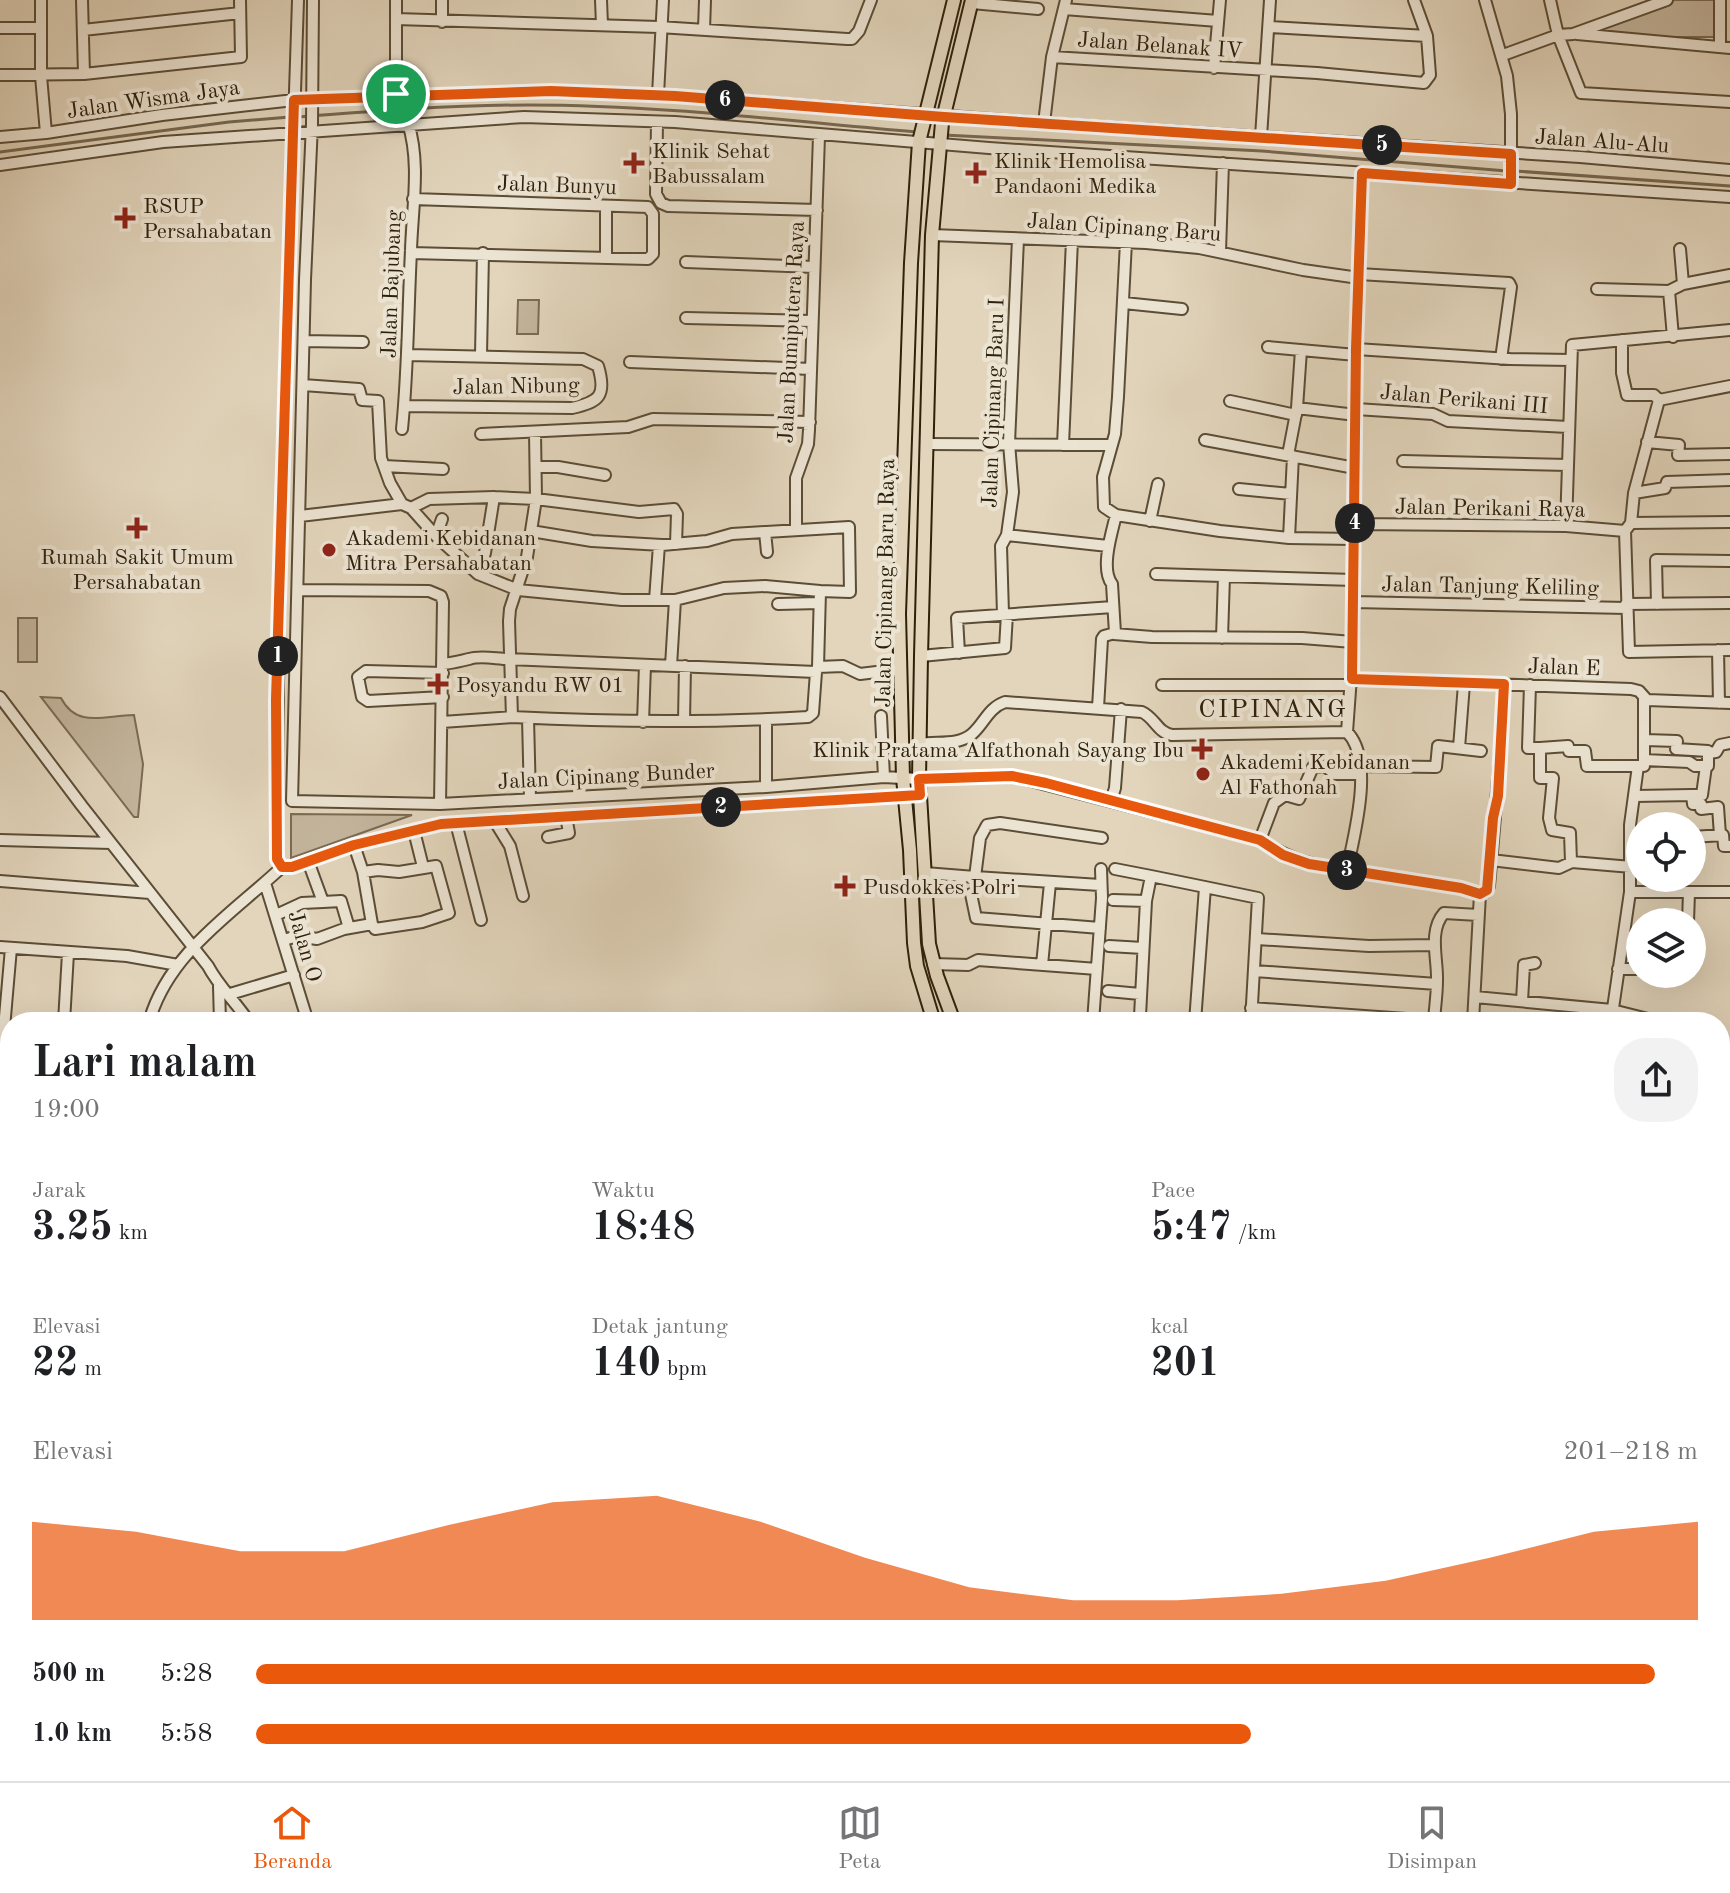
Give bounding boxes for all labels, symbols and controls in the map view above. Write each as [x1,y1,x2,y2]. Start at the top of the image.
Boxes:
street label: Jalan Belanak IV [1076,29,1243,63]
pin [362,60,430,128]
icon: arrive [374,72,418,116]
street label: Jalan Wisma Jaya [65,77,241,123]
pin: 6 [705,80,745,120]
text: 6 [719,89,731,111]
pin: 5 [1362,125,1402,165]
street label: Jalan Alu-Alu [1534,126,1670,158]
text: 5 [1376,134,1388,156]
place label: Klinik Sehat Babussalam [652,141,770,188]
place label: Klinik Hemolisa Pandaoni Medika [994,151,1156,198]
marker: Klinik Sehat Babussalam [623,152,645,174]
marker: Klinik Hemolisa Pandaoni Medika [965,162,987,184]
street label: Jalan Bunyu [497,173,617,199]
place label: RSUP Persahabatan [143,196,272,243]
marker: RSUP Persahabatan [114,207,136,229]
street label: Jalan Bajubang [378,209,406,359]
street label: Jalan Cipinang Baru [1026,210,1222,246]
street label: Jalan Bumiputera Raya [775,220,809,444]
street label: Jalan Cipinang Baru I [979,298,1009,508]
street label: Jalan Nibung [452,375,580,399]
street label: Jalan Perikani III [1379,382,1549,418]
street label: Jalan Cipinang Baru Raya [873,458,899,708]
street label: Jalan Perikani Raya [1394,496,1586,522]
pin: 4 [1335,503,1375,543]
text: 4 [1349,512,1361,534]
marker: Rumah Sakit Umum Persahabatan [126,517,148,539]
place label: Akademi Kebidanan Mitra Persahabatan [345,528,536,575]
marker: Akademi Kebidanan Mitra Persahabatan [320,541,338,559]
place label: Rumah Sakit Umum Persahabatan [40,547,234,594]
street label: Jalan Tanjung Keliling [1381,574,1599,600]
pin: 1 [258,636,298,676]
text: 1 [272,645,284,667]
street label: Jalan E [1527,656,1601,680]
marker: Posyandu RW 01 [427,673,449,695]
place label: Posyandu RW 01 [456,675,624,697]
district label: CIPINANG [1198,697,1348,723]
marker: Klinik Pratama Alfathonah Sayang Ibu [1191,738,1213,760]
place label: Klinik Pratama Alfathonah Sayang Ibu [812,740,1184,762]
place label: Akademi Kebidanan Al Fathonah [1219,752,1410,799]
street label: Jalan Cipinang Bunder [497,760,715,794]
marker: Akademi Kebidanan Al Fathonah [1194,765,1212,783]
pin: 2 [701,787,741,827]
text: 2 [715,796,727,818]
map controls [1626,812,1706,988]
button: locate [1626,812,1706,892]
pin: 3 [1327,850,1367,890]
text: 3 [1341,859,1353,881]
marker: Pusdokkes Polri [834,875,856,897]
place label: Pusdokkes Polri [863,877,1016,899]
street label: Jalan O [283,908,325,985]
button: layers [1626,908,1706,988]
button: share [1614,1038,1698,1122]
text: Lari malam [32,1042,257,1086]
text: 19:00 [32,1097,100,1123]
text: Jarak [32,1180,86,1202]
text: Waktu [591,1180,655,1202]
text: Pace [1151,1180,1195,1202]
text: 3.25 [32,1209,113,1249]
text: 18:48 [591,1209,695,1249]
text: 5:47 [1151,1209,1231,1249]
text: km [113,1222,148,1244]
text: /km [1231,1222,1276,1244]
text: Elevasi [32,1316,101,1338]
text: Detak jantung [591,1316,728,1338]
text: kcal [1151,1316,1189,1338]
text: 22 [32,1345,78,1385]
text: 140 [591,1345,661,1385]
text: 201 [1151,1345,1220,1385]
text: m [78,1358,102,1380]
text: bpm [661,1358,707,1380]
text: Elevasi [32,1439,113,1465]
text: 201–218 m [1563,1439,1698,1465]
text: 500 m [32,1661,105,1687]
text: 5:28 [160,1661,213,1687]
text: 1.0 km [32,1721,112,1747]
text: 5:58 [160,1721,213,1747]
tab: Beranda [253,1801,332,1876]
tab: Peta [838,1801,882,1876]
tab: Disimpan [1387,1801,1477,1876]

